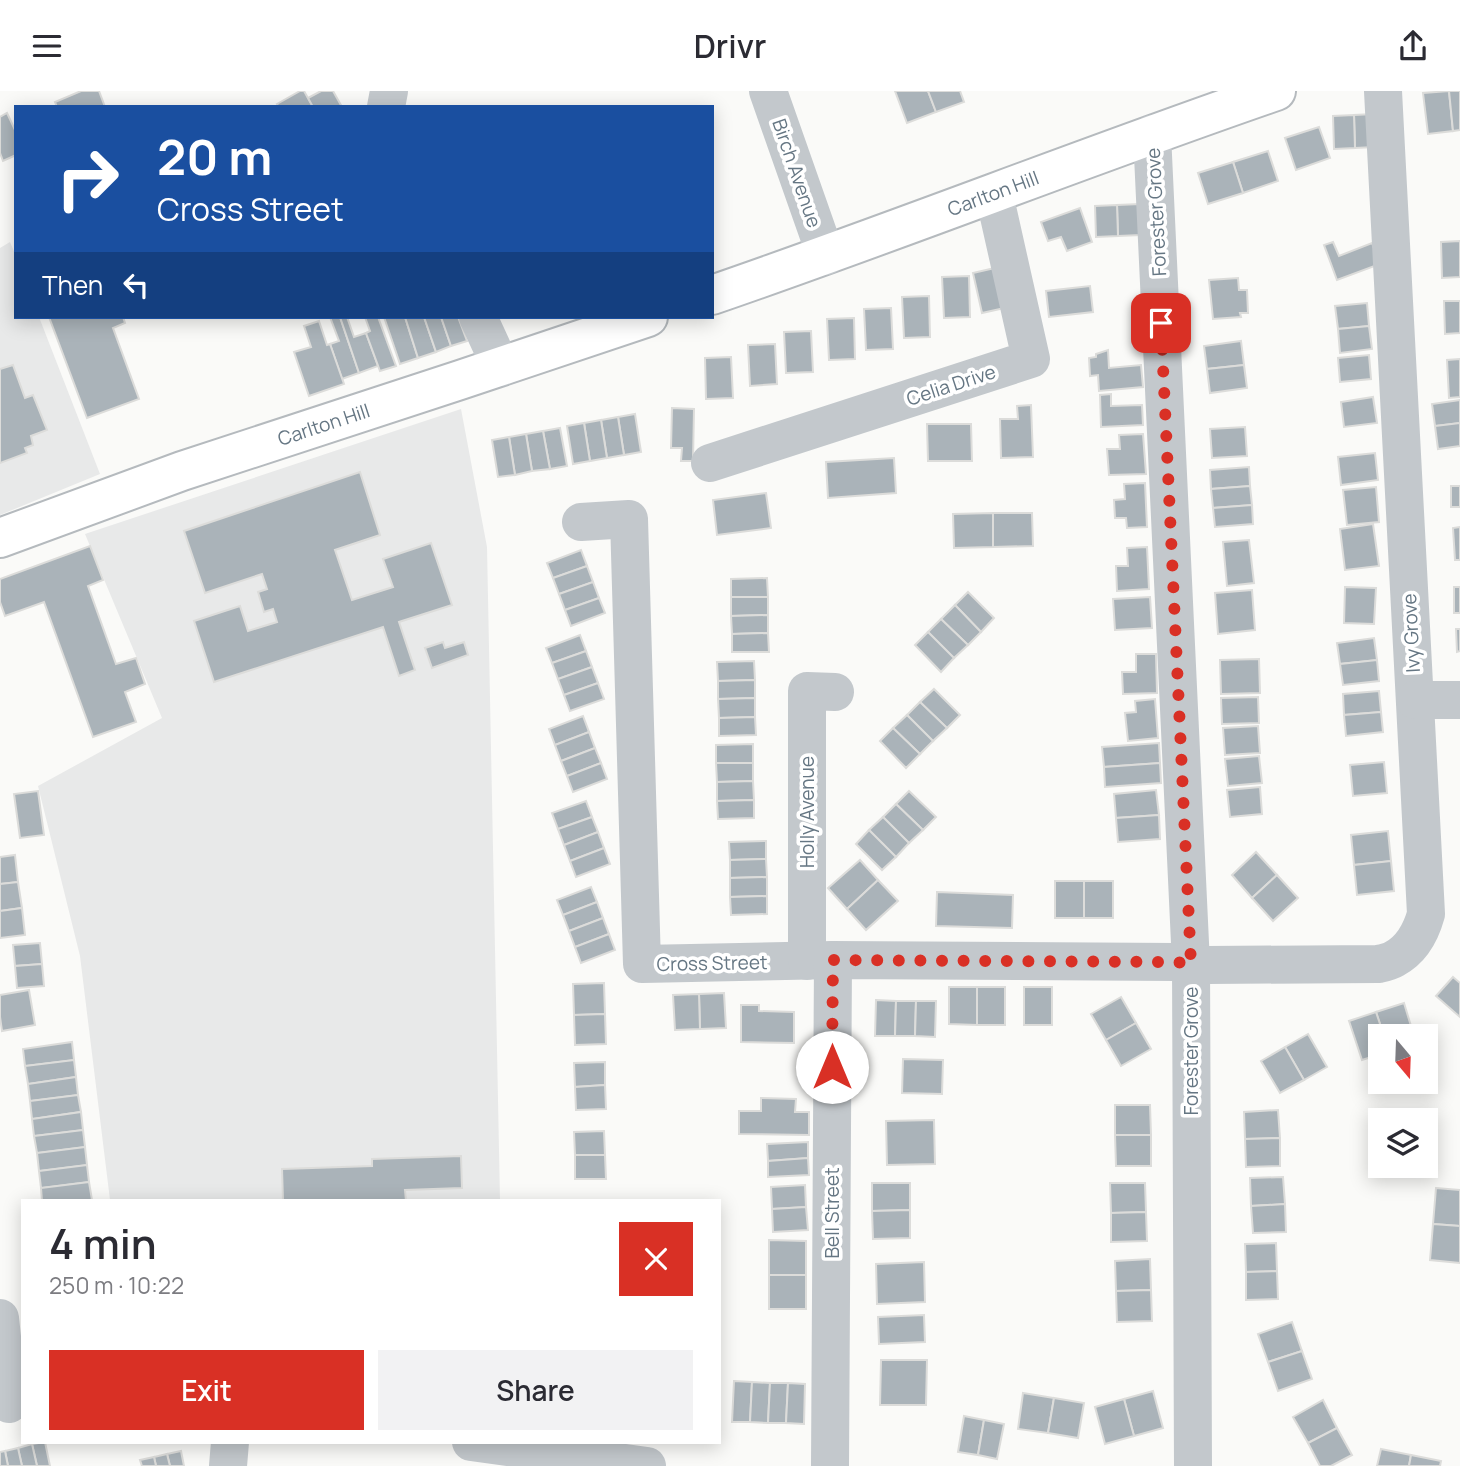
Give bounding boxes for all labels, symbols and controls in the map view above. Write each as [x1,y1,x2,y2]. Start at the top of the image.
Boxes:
text: Drivr [694,24,766,68]
icon: menu [28,27,66,65]
icon: share [1394,27,1432,65]
street label: Birch Avenue [766,115,828,231]
text: 20 m [157,123,272,190]
icon: right [42,133,133,224]
street label: Forester Grove [1140,147,1172,277]
street label: Carlton Hill [944,165,1042,222]
text: Cross Street [157,187,344,231]
icon: left [117,266,155,304]
text: Then [42,267,103,303]
pin [1131,293,1191,353]
icon: arrive [1142,304,1180,342]
street label: Celia Drive [903,358,999,412]
street label: Carlton Hill [274,397,373,452]
street label: Ivy Grove [1396,593,1426,673]
street label: Holly Avenue [794,756,820,868]
street label: Cross Street [656,949,768,977]
street label: Forester Grove [1178,987,1204,1115]
north arrow [1368,1024,1438,1094]
map controls [1368,1024,1438,1178]
position arrow [795,1030,869,1104]
button: layers [1368,1108,1438,1178]
street label: Bell Street [819,1167,845,1259]
text: 4 min [49,1214,157,1272]
button: close [619,1222,693,1296]
text: 250 m · 10:22 [49,1269,184,1301]
button: Exit [49,1350,364,1430]
button: Share [378,1350,693,1430]

